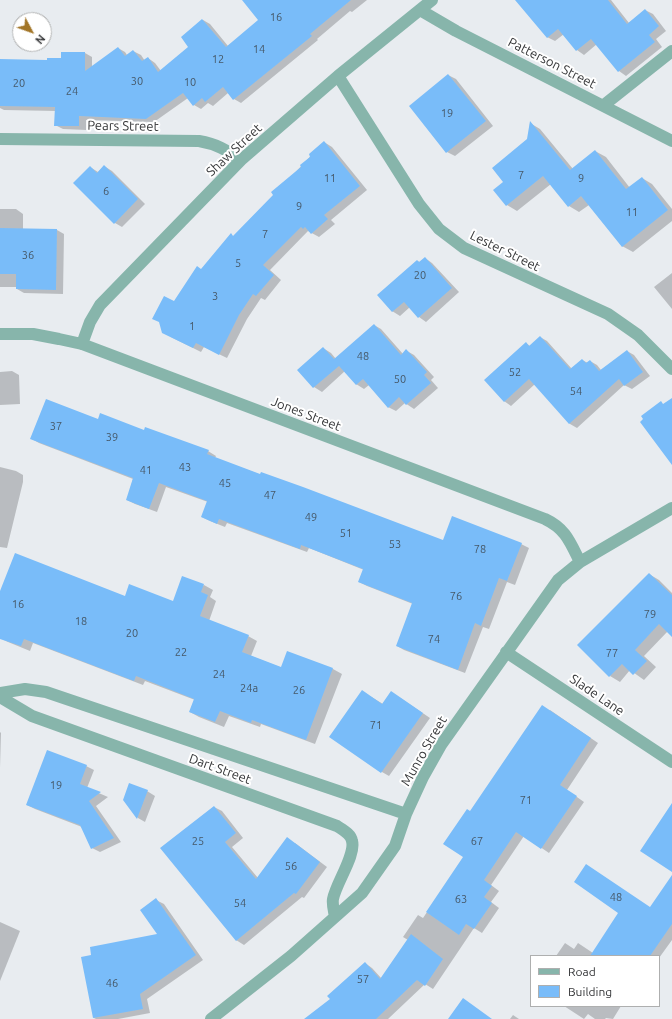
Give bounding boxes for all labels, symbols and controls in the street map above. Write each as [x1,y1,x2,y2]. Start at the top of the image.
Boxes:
house number: 16 [270,10,282,24]
north arrow [12,12,52,52]
text: N [33,32,48,46]
street label: Patterson Street [505,34,599,92]
house number: 14 [253,42,265,56]
house number: 12 [212,52,224,66]
house number: 30 [131,74,143,88]
house number: 10 [184,75,196,89]
house number: 20 [13,76,25,90]
house number: 24 [66,84,78,98]
house number: 19 [441,106,453,120]
street label: Pears Street [87,118,159,134]
street label: Shaw Street [203,120,265,180]
house number: 7 [518,168,524,182]
house number: 11 [324,171,336,185]
house number: 9 [578,171,584,185]
house number: 6 [103,184,109,198]
house number: 9 [296,199,302,213]
house number: 11 [626,205,638,219]
house number: 7 [262,227,268,241]
street label: Lester Street [467,227,543,275]
house number: 36 [22,248,34,262]
house number: 5 [235,256,241,270]
house number: 20 [414,268,426,282]
house number: 3 [212,289,218,303]
house number: 1 [189,319,195,333]
house number: 48 [357,349,369,363]
house number: 52 [509,365,521,379]
house number: 50 [394,372,406,386]
house number: 54 [570,384,582,398]
street label: Jones Street [269,394,343,434]
house number: 37 [50,419,62,433]
house number: 39 [106,430,118,444]
house number: 43 [179,460,191,474]
house number: 41 [140,463,152,477]
house number: 45 [219,476,231,490]
house number: 47 [264,488,276,502]
house number: 49 [305,510,317,524]
house number: 51 [340,526,352,540]
house number: 53 [389,537,401,551]
house number: 78 [474,542,486,556]
house number: 76 [450,589,462,603]
house number: 16 [12,597,24,611]
house number: 79 [644,607,656,621]
house number: 18 [75,614,87,628]
house number: 20 [126,626,138,640]
house number: 74 [428,632,440,646]
house number: 22 [175,645,187,659]
house number: 77 [606,646,618,660]
house number: 24 [213,667,225,681]
street label: Slade Lane [567,671,627,719]
house number: 24a [240,681,258,695]
house number: 26 [293,683,305,697]
street label: Munro Street [398,713,450,789]
house number: 71 [370,718,382,732]
street label: Dart Street [187,751,253,787]
house number: 19 [50,778,62,792]
house number: 71 [520,793,532,807]
house number: 25 [192,834,204,848]
house number: 67 [471,834,483,848]
house number: 56 [285,859,297,873]
house number: 48 [610,890,622,904]
house number: 63 [455,892,467,906]
house number: 54 [234,896,246,910]
legend [530,955,660,1007]
text: Road [568,965,596,978]
house number: 57 [357,972,369,986]
house number: 46 [106,976,118,990]
text: Building [568,985,612,998]

